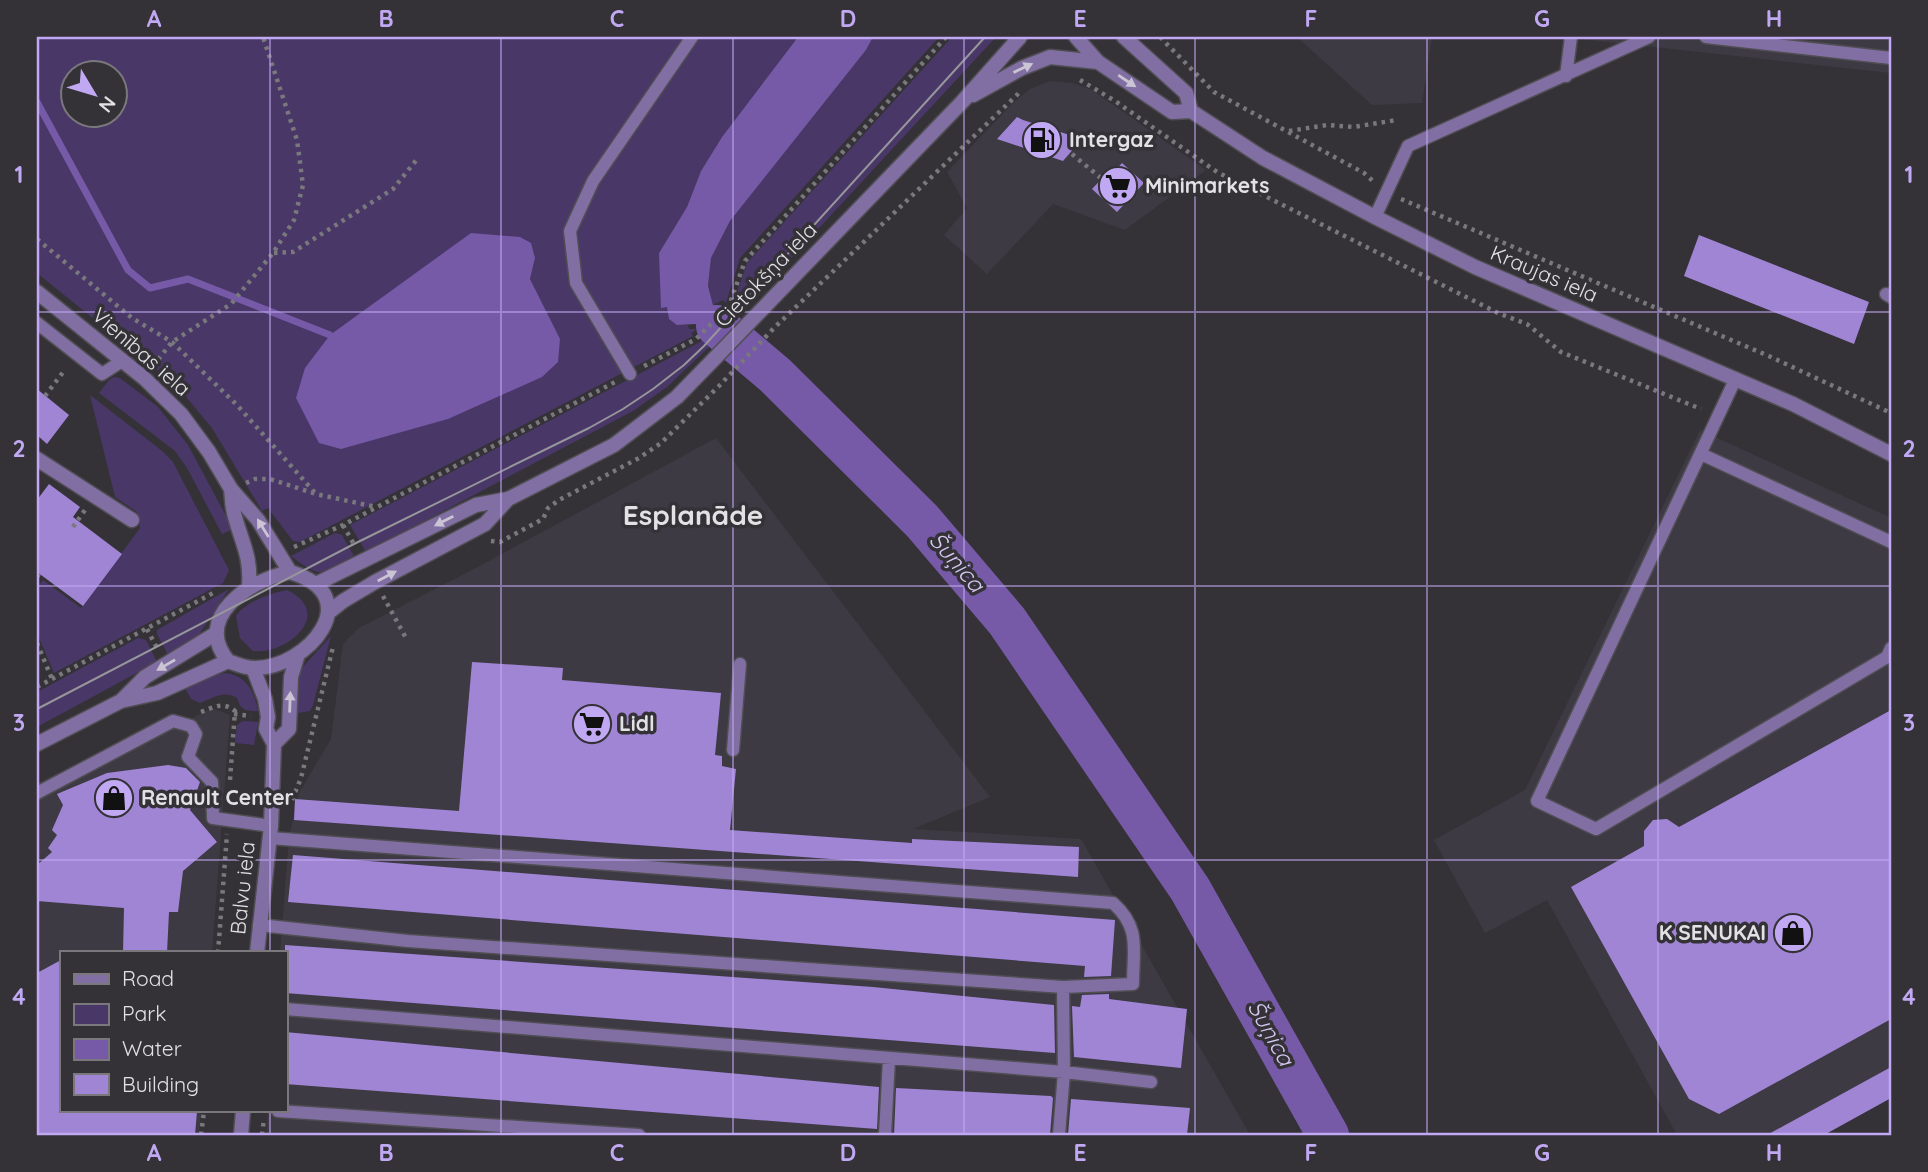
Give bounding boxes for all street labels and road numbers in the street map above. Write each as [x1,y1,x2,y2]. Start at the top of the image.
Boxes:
street label: Cietokšņa iela [709,217,822,332]
street label: Kraujas iela [1487,239,1602,307]
street label: Vienības iela [87,301,196,401]
street label: Balvu iela [224,840,260,936]

